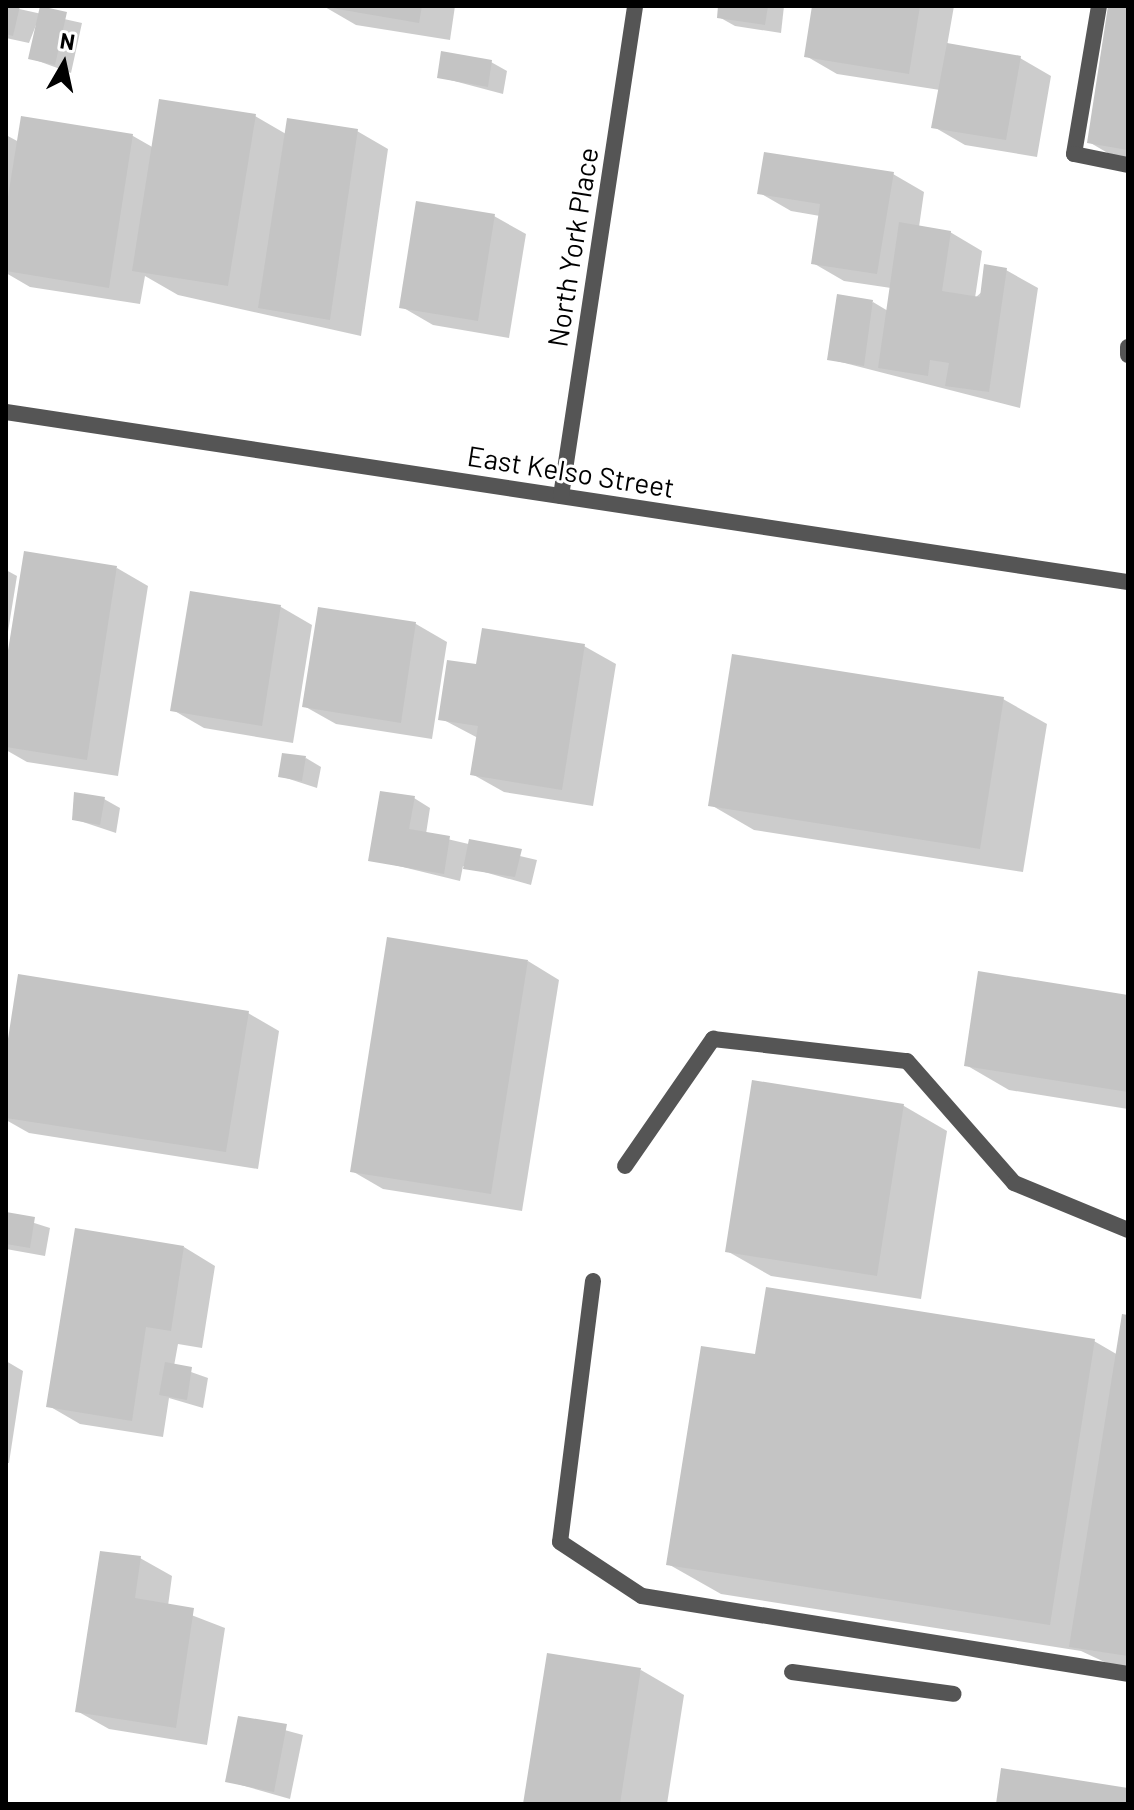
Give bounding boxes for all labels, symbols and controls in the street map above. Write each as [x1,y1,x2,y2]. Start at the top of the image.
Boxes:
north arrow [24,24,104,104]
text: N [58,26,77,54]
street label: North York Place [540,145,604,349]
street label: East Kelso Street [465,438,677,504]

